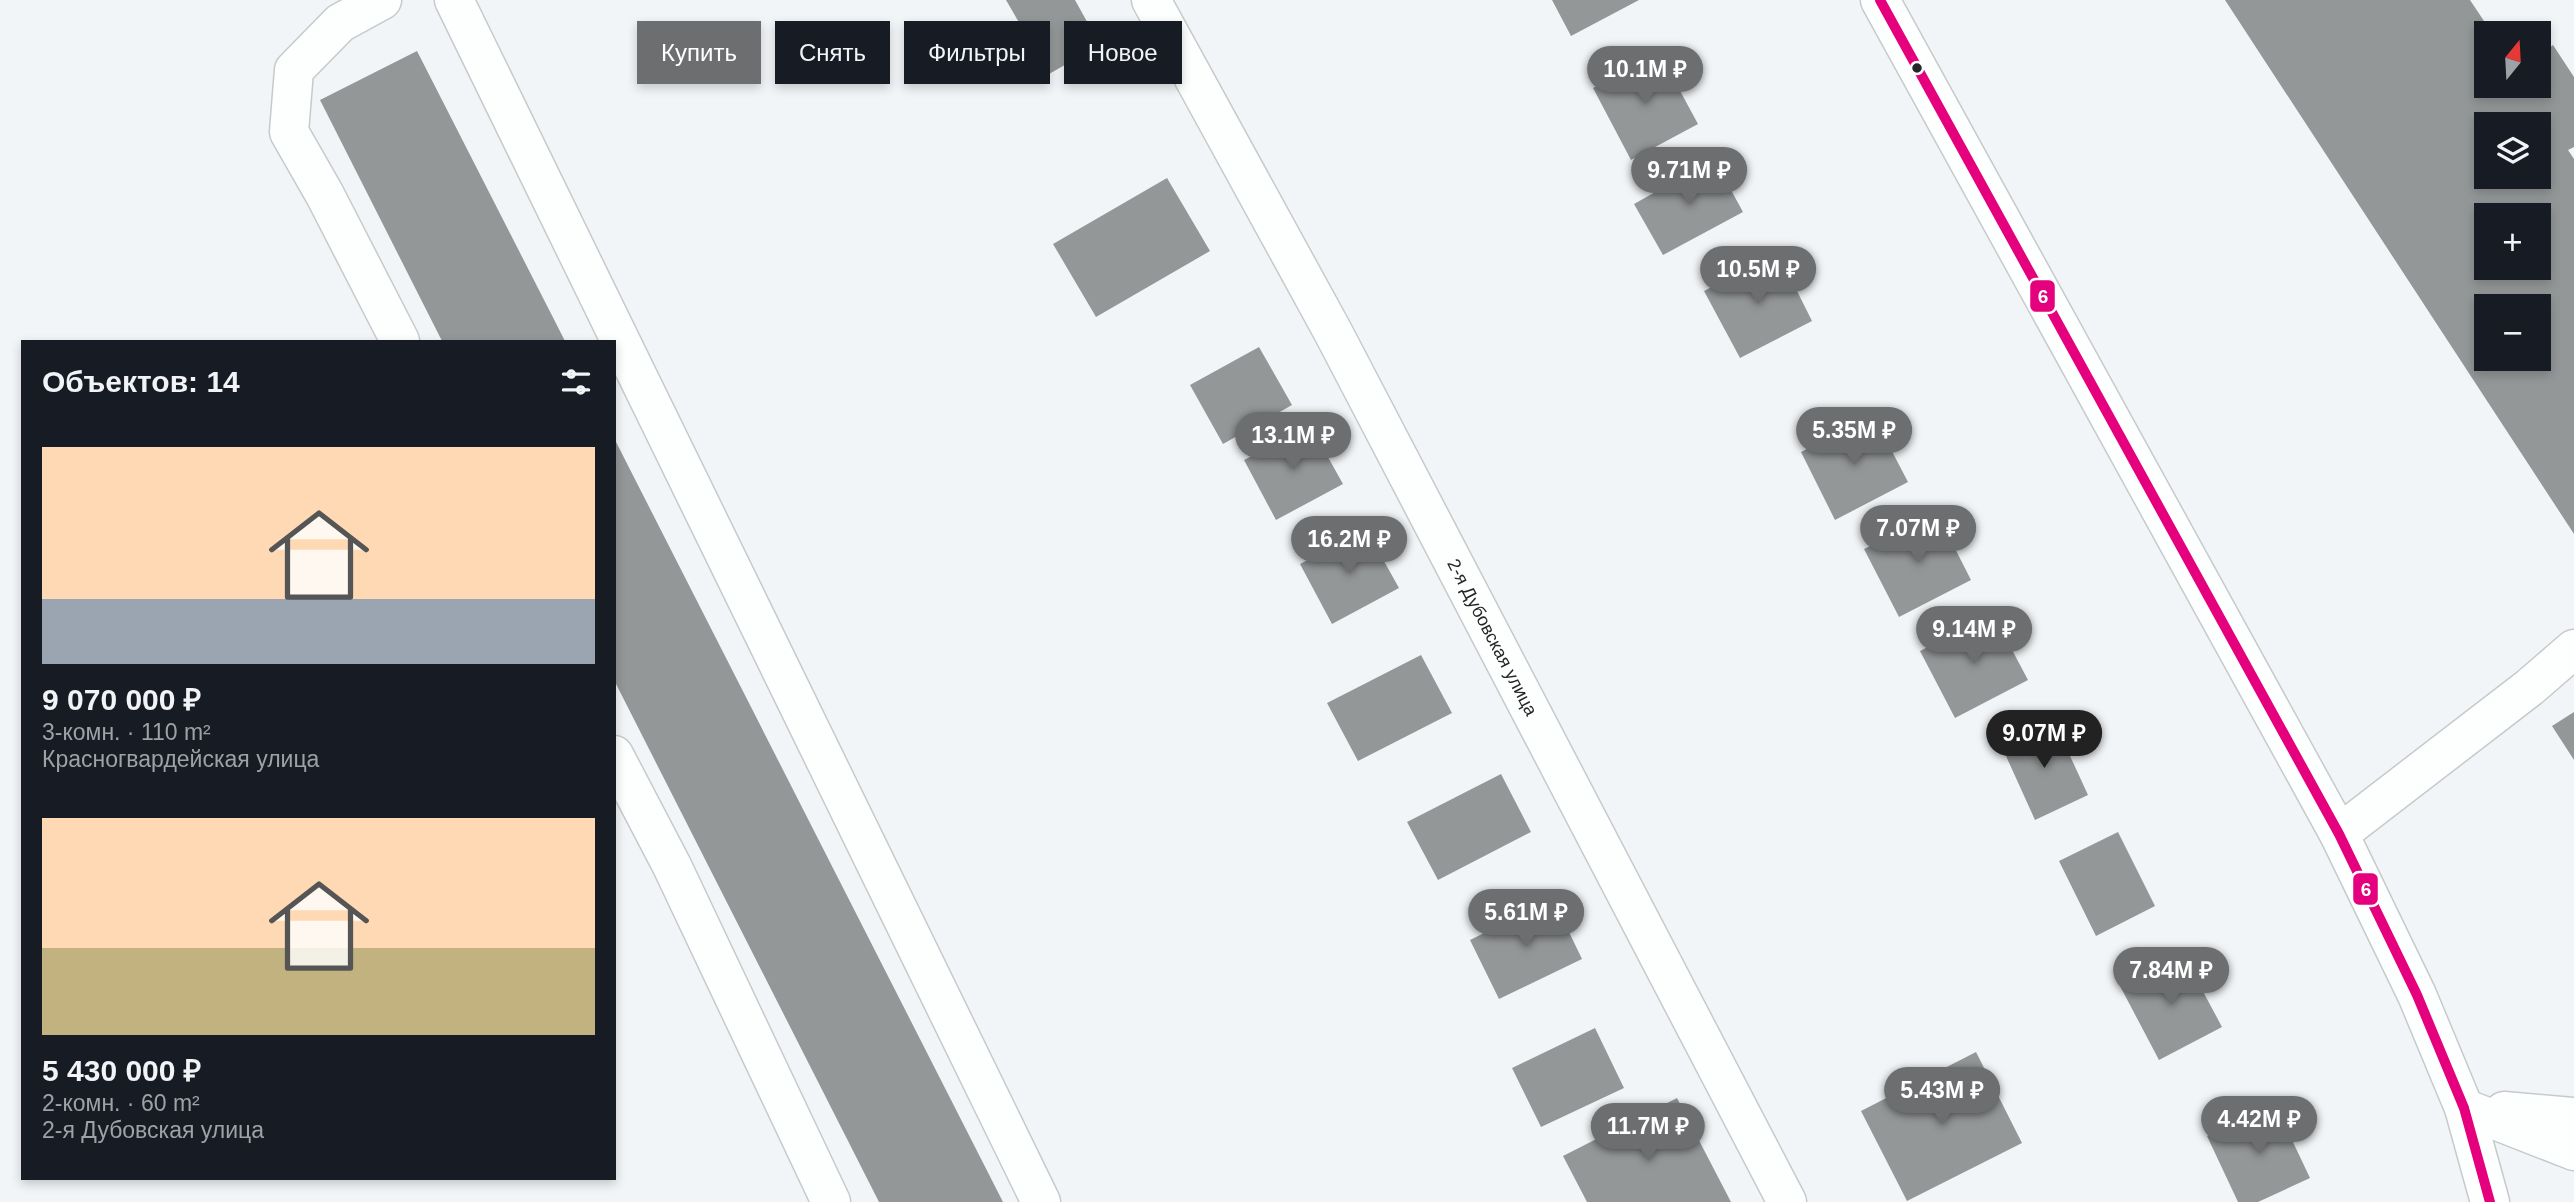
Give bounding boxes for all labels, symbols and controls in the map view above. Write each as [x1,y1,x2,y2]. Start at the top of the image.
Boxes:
chip: Купить [637,21,761,84]
chip: Снять [775,21,890,84]
chip: Фильтры [904,21,1050,84]
chip: Новое [1064,21,1182,84]
north arrow [2474,21,2552,98]
map controls [2474,21,2551,371]
pin: 10.1M ₽ [1580,46,1710,106]
text: 10.1M ₽ [1603,56,1687,82]
unlabelled marker [1910,61,1924,75]
button: layers [2474,112,2551,189]
pin: 9.71M ₽ [1624,148,1754,207]
text: 9.71M ₽ [1647,157,1731,183]
button: + [2474,203,2551,280]
pin: 10.5M ₽ [1693,246,1823,306]
text: 10.5M ₽ [1716,256,1800,282]
line badge: 6 [2029,279,2056,313]
text: 6 [2038,286,2048,307]
button: − [2474,294,2551,371]
icon: filters [557,363,595,401]
text: Объектов: 14 [42,365,240,398]
pin: 5.35M ₽ [1789,407,1919,467]
pin: 13.1M ₽ [1228,412,1358,472]
text: 5.35M ₽ [1812,417,1896,443]
text: 13.1M ₽ [1251,422,1335,448]
icon: home [256,492,382,618]
pin: 7.07M ₽ [1853,505,1983,565]
text: 7.07M ₽ [1876,515,1960,541]
pin: 16.2M ₽ [1284,516,1414,576]
text: 16.2M ₽ [1307,526,1391,552]
street label: 2-я Дубовская улица [1443,556,1542,720]
pin: 9.14M ₽ [1909,606,2039,666]
text: 9.14M ₽ [1932,616,2016,642]
text: 9 070 000 ₽ [42,683,201,716]
pin: 9.07M ₽ [1979,710,2109,770]
text: 3-комн. · 110 m² [42,719,211,745]
text: 9.07M ₽ [2002,720,2086,746]
text: Красногвардейская улица [42,746,319,772]
icon: home [256,863,382,989]
line badge: 6 [2352,872,2379,906]
text: 6 [2361,879,2371,900]
pin: 5.61M ₽ [1461,890,1591,949]
text: 5.61M ₽ [1484,899,1568,925]
pin: 7.84M ₽ [2106,948,2236,1007]
text: 7.84M ₽ [2129,957,2213,983]
text: 5 430 000 ₽ [42,1054,201,1087]
pin: 5.43M ₽ [1877,1068,2007,1127]
text: 5.43M ₽ [1900,1077,1984,1103]
text: 2-комн. · 60 m² [42,1090,200,1116]
pin: 4.42M ₽ [2194,1096,2324,1156]
pin: 11.7M ₽ [1583,1104,1713,1163]
text: 4.42M ₽ [2217,1106,2301,1132]
text: 11.7M ₽ [1607,1113,1689,1139]
text: 2-я Дубовская улица [42,1117,264,1143]

